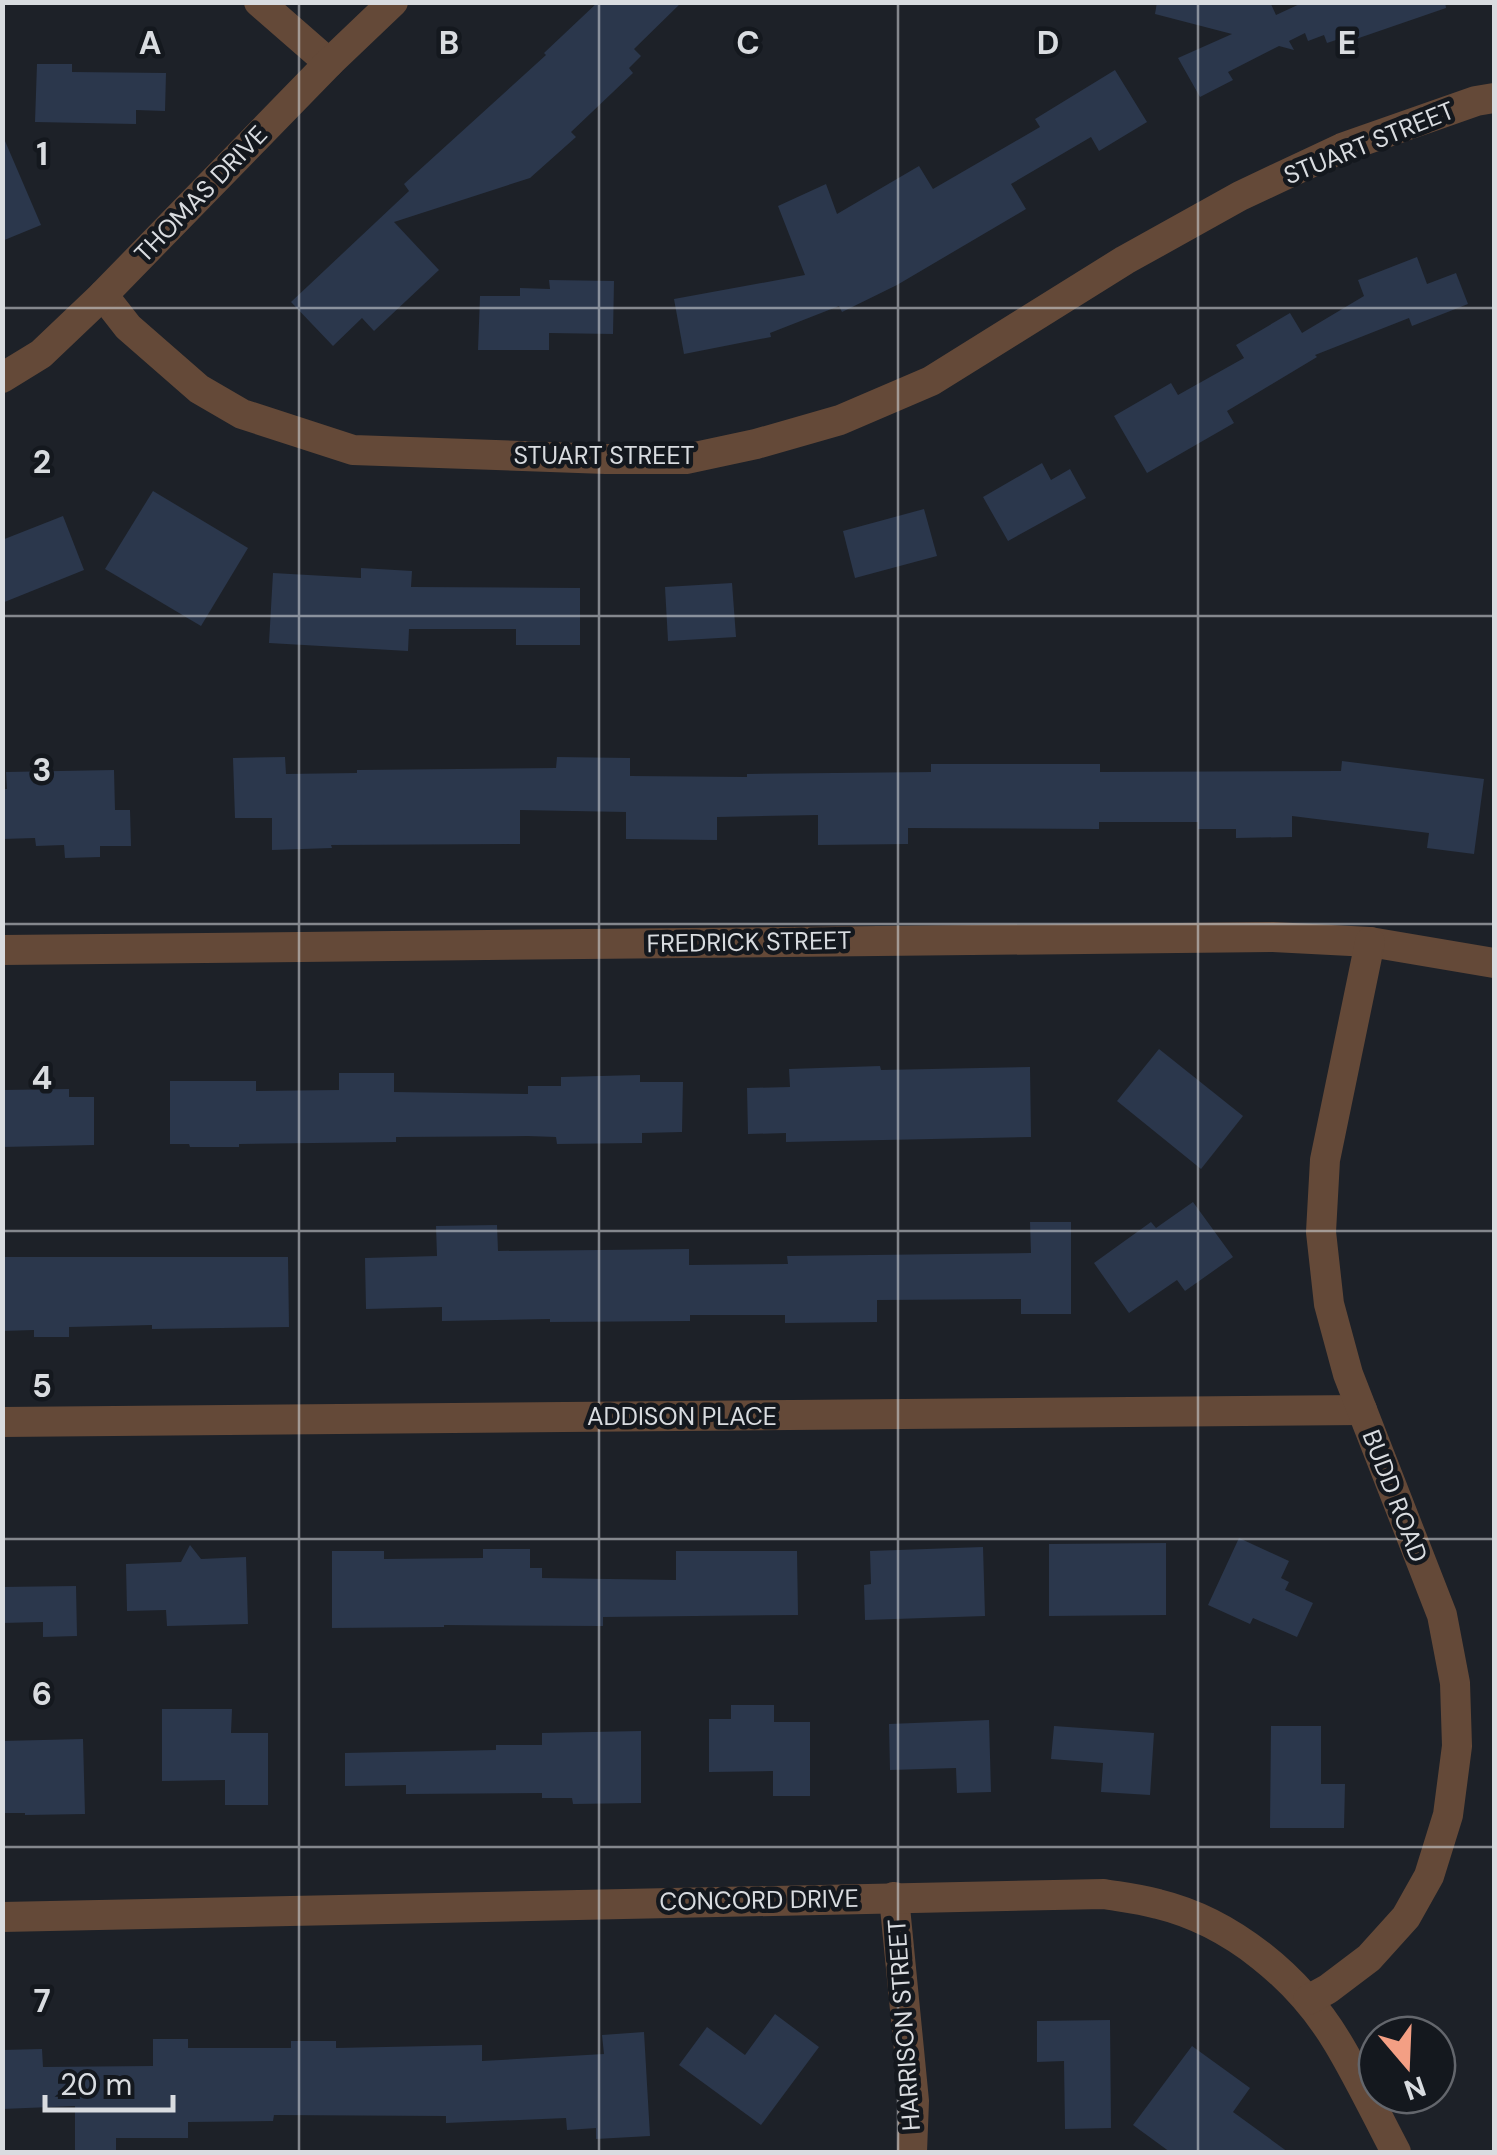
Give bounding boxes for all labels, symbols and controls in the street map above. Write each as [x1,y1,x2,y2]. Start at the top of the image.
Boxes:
text: A [139,22,161,64]
text: B [439,22,459,64]
text: C [736,22,760,64]
text: D [1037,22,1059,64]
text: E [1338,22,1356,64]
street label: STUART STREET [1279,94,1459,192]
street label: THOMAS DRIVE [127,119,275,269]
text: 1 [36,133,48,175]
street label: STUART STREET [513,439,695,472]
text: 2 [33,441,51,483]
text: 3 [32,749,52,791]
street label: FREDRICK STREET [646,924,852,960]
text: 4 [32,1057,52,1099]
text: 5 [32,1365,52,1407]
street label: ADDISON PLACE [587,1400,777,1433]
street label: BUDD ROAD [1355,1425,1435,1567]
text: 6 [32,1673,52,1715]
street label: CONCORD DRIVE [659,1882,859,1918]
street label: HARRISON STREET [880,1918,928,2132]
text: 7 [33,1980,51,2022]
north arrow [1357,2015,1457,2115]
scale bar [45,2050,172,2112]
text: 20 m [60,2065,132,2104]
text: N [1399,2067,1431,2109]

